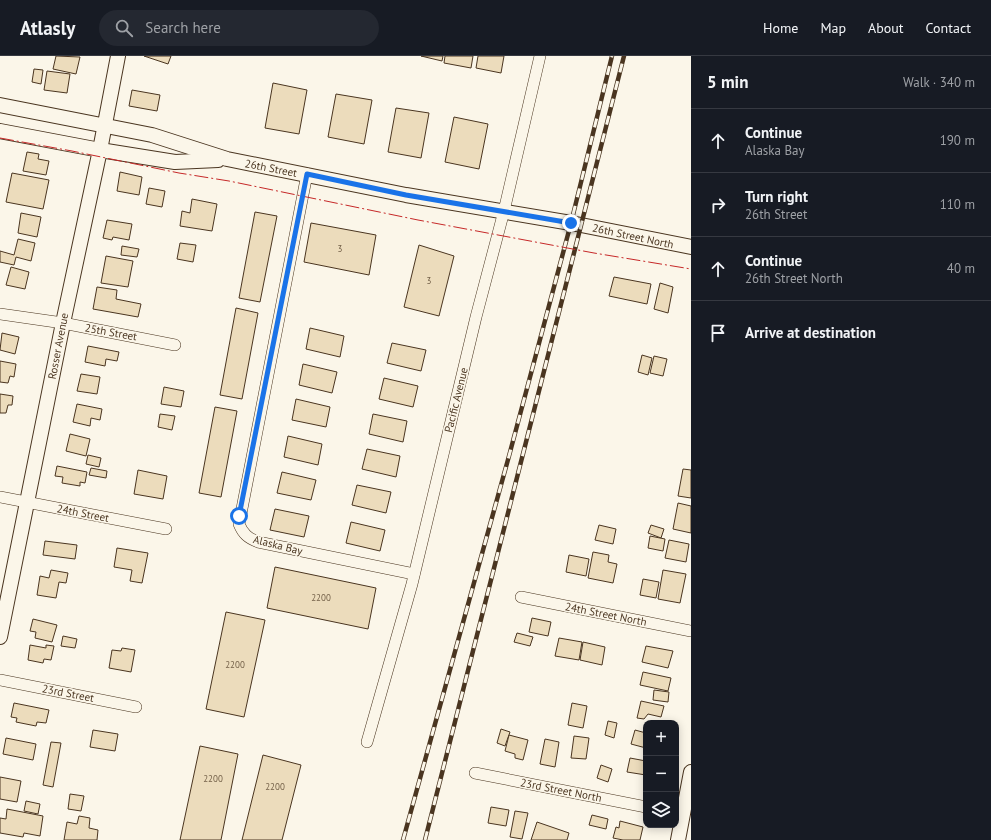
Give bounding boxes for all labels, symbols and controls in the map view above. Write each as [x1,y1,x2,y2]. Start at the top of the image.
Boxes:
search box [99,10,379,46]
text: Atlasly [20,16,75,40]
icon: search [113,17,135,39]
text: Search here [145,18,221,37]
text: Home [763,19,798,37]
text: Map [820,19,846,37]
text: About [868,19,904,37]
text: Contact [926,19,971,37]
text: 5 min [707,71,748,93]
text: Walk · 340 m [903,74,975,91]
text: Continue [745,123,802,142]
icon: ahead [707,130,729,152]
text: 190 m [940,132,975,149]
text: Alaska Bay [745,142,805,159]
street label: 26th Street [244,156,298,180]
text: Turn right [745,187,808,206]
icon: right [707,194,729,216]
text: 110 m [940,196,975,213]
text: 26th Street [745,206,807,223]
route end [562,214,580,232]
street label: 26th Street North [591,221,675,251]
house number: 3 [338,243,343,254]
text: Continue [745,251,802,270]
icon: ahead [707,258,729,280]
text: 40 m [947,260,975,277]
text: 26th Street North [745,270,843,287]
house number: 3 [427,275,432,286]
street label: Rosser Avenue [45,311,71,380]
street label: 25th Street [84,321,138,344]
icon: arrive [707,322,729,344]
text: Arrive at destination [745,323,876,342]
street label: Pacific Avenue [441,366,471,434]
street label: 24th Street [56,501,110,525]
route start [230,507,248,525]
street label: Alaska Bay [252,532,305,558]
house number: 2200 [311,592,331,603]
street label: 24th Street North [564,599,648,629]
house number: 2200 [225,659,245,670]
street label: 23rd Street [41,681,95,705]
map controls [643,720,679,828]
button: + [643,720,679,756]
button: − [643,756,679,792]
house number: 2200 [203,773,223,784]
street label: 23rd Street North [519,775,603,805]
house number: 2200 [265,781,285,792]
button: layers [643,792,679,828]

